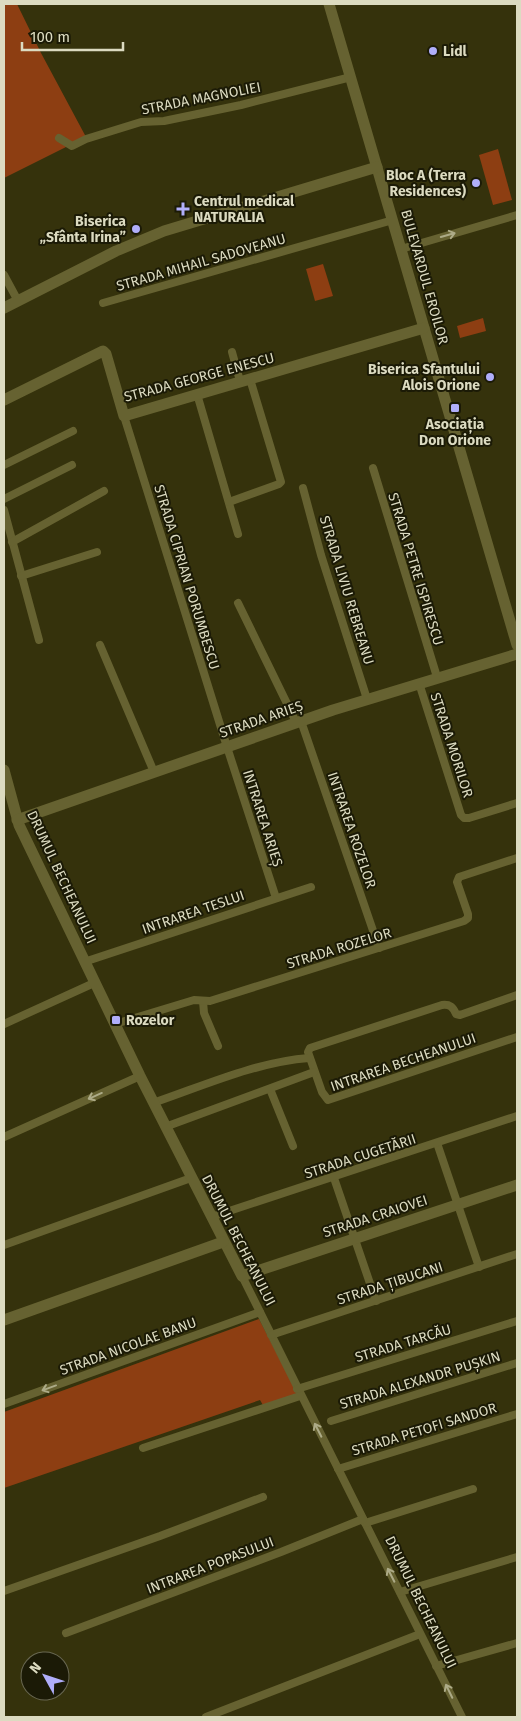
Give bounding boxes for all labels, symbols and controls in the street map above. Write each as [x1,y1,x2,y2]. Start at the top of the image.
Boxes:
scale bar [22,20,124,52]
text: 100 m [30,28,70,46]
place label: Lidl [443,43,468,60]
marker: Lidl [427,45,439,57]
street label: STRADA MAGNOLIEI [140,79,262,118]
place label: Bloc A (Terra Residences) [386,167,466,200]
marker: Bloc A (Terra Residences) [470,177,482,189]
place label: Centrul medical NATURALIA [194,193,295,226]
marker: Centrul medical NATURALIA [176,202,190,216]
street label: BULEVARDUL EROILOR [397,208,452,347]
place label: Biserica „Sfânta Irina” [40,213,126,246]
marker: Biserica „Sfânta Irina” [130,223,142,235]
one-way arrow [439,229,455,239]
street label: STRADA MIHAIL SADOVEANU [114,230,288,295]
street label: STRADA GEORGE ENESCU [122,349,276,406]
place label: Biserica Sfantului Alois Orione [368,361,480,394]
marker: Biserica Sfantului Alois Orione [484,371,496,383]
marker: Asociația Don Orione [449,402,461,414]
place label: Asociația Don Orione [419,416,491,449]
street label: STRADA CIPRIAN PORUMBESCU [150,483,223,672]
street label: STRADA PETRE ISPIRESCU [384,491,447,647]
street label: STRADA LIVIU REBREANU [316,514,377,667]
street label: STRADA MORILOR [427,691,477,800]
street label: STRADA ARIEȘ [217,697,306,743]
street label: INTRAREA ARIEȘ [238,768,286,869]
street label: INTRAREA ROZELOR [324,770,380,891]
street label: DRUMUL BECHEANULUI [23,808,100,947]
street label: INTRAREA TESLUI [140,887,247,938]
street label: STRADA ROZELOR [285,924,394,972]
place label: Rozelor [126,1012,175,1029]
marker: Rozelor [110,1014,122,1026]
street label: INTRAREA BECHEANULUI [328,1030,478,1095]
one-way arrow [88,1092,103,1102]
street label: STRADA CUGETĂRII [302,1130,418,1183]
street label: DRUMUL BECHEANULUI [198,1172,279,1309]
street label: STRADA CRAIOVEI [321,1192,430,1241]
street label: STRADA ȚIBUCANI [335,1258,446,1310]
street label: STRADA NICOLAE BANU [58,1314,199,1379]
street label: STRADA TARCĂU [353,1321,453,1366]
street label: STRADA ALEXANDR PUȘKIN [338,1348,503,1414]
one-way arrow [42,1384,57,1393]
street label: STRADA PETOFI SANDOR [350,1399,499,1460]
one-way arrow [313,1423,322,1438]
street label: INTRAREA POPASULUI [144,1533,276,1598]
street label: DRUMUL BECHEANULUI [381,1533,460,1671]
one-way arrow [386,1568,395,1583]
north arrow [20,1651,70,1701]
text: N [26,1659,45,1677]
one-way arrow [444,1684,454,1699]

